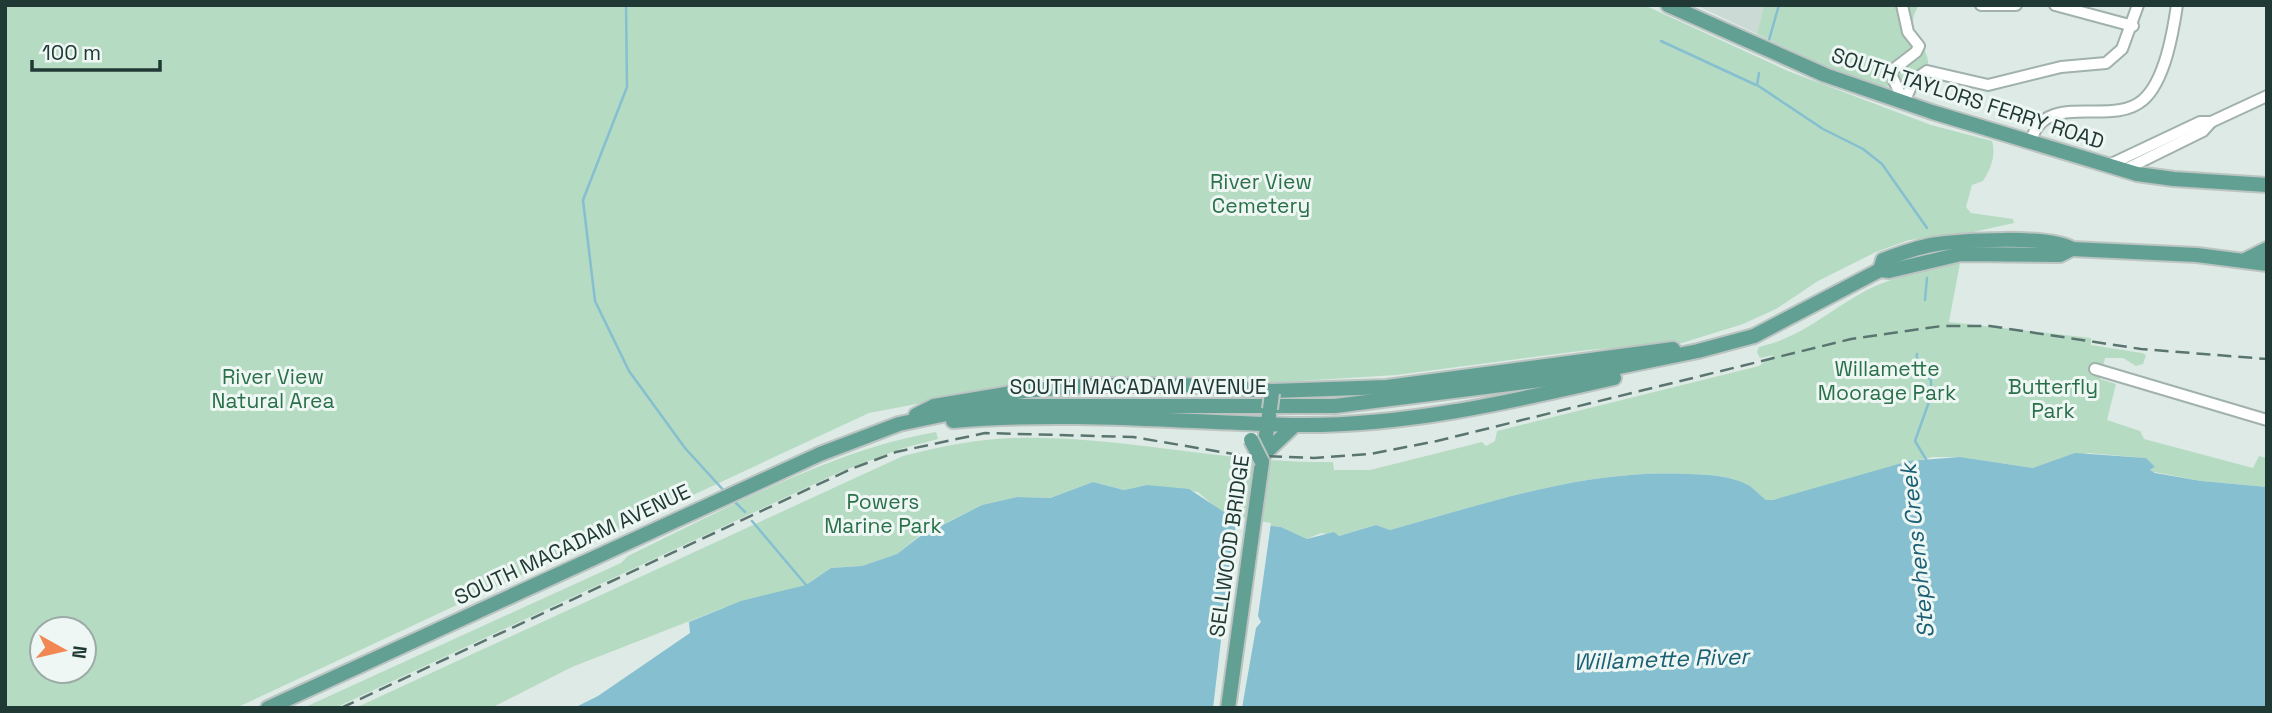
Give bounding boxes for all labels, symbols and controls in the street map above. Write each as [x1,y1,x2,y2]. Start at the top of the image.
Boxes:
scale bar [32,28,159,72]
text: 100 m [42,39,101,66]
street label: SOUTH TAYLORS FERRY ROAD [1828,41,2108,155]
park label: River View Cemetery [1210,168,1312,219]
park label: Willamette Moorage Park [1818,355,1956,406]
park label: River View Natural Area [211,363,335,414]
street label: SOUTH MACADAM AVENUE [1009,373,1267,400]
park label: Butterfly Park [2008,373,2098,424]
street label: SELLWOOD BRIDGE [1203,453,1255,639]
water label: Stephens Creek [1893,460,1941,640]
street label: SOUTH MACADAM AVENUE [450,477,694,611]
park label: Powers Marine Park [824,488,942,539]
north arrow [28,615,98,685]
water label: Willamette River [1573,641,1752,677]
text: N [66,644,93,660]

